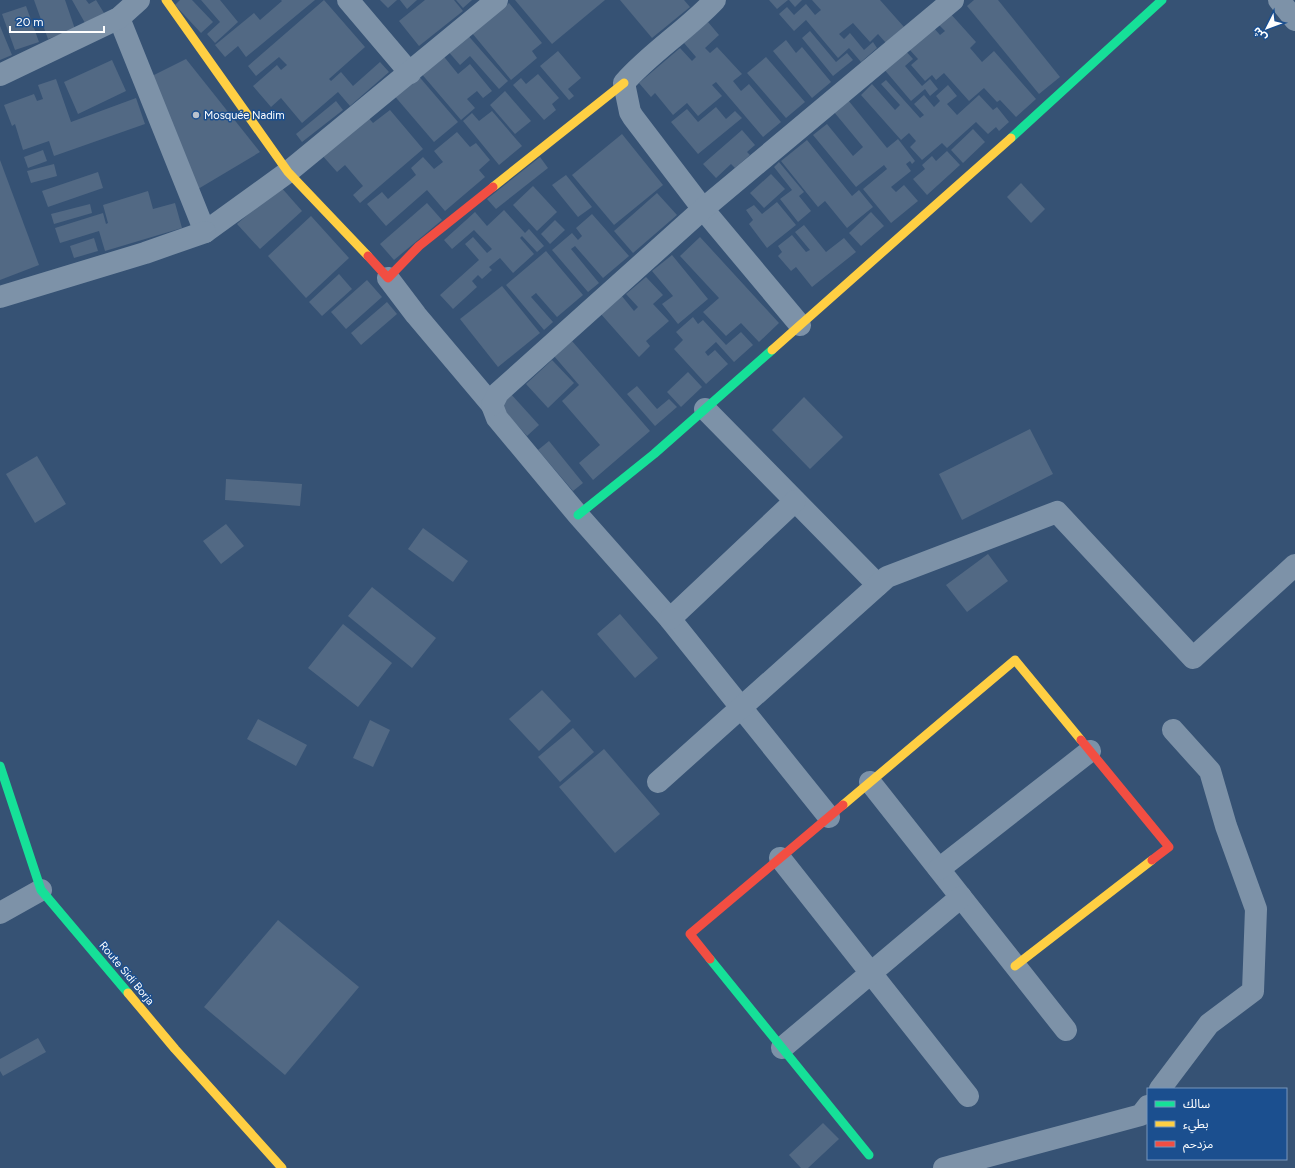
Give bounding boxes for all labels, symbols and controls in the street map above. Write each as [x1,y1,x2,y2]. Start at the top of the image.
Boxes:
scale bar [10,8,104,34]
north arrow [1247,8,1287,48]
text: 20 m [16,15,44,29]
text: ش [1250,24,1270,44]
place label: Mosquée Nadim [204,109,285,122]
marker: Mosquée Nadim [191,110,201,120]
street label: Route Sidi Borja [96,939,157,1008]
legend [1147,1088,1287,1160]
text: سالك [1183,1097,1210,1111]
text: بطيء [1183,1117,1209,1134]
text: مزدحم [1183,1137,1213,1153]

